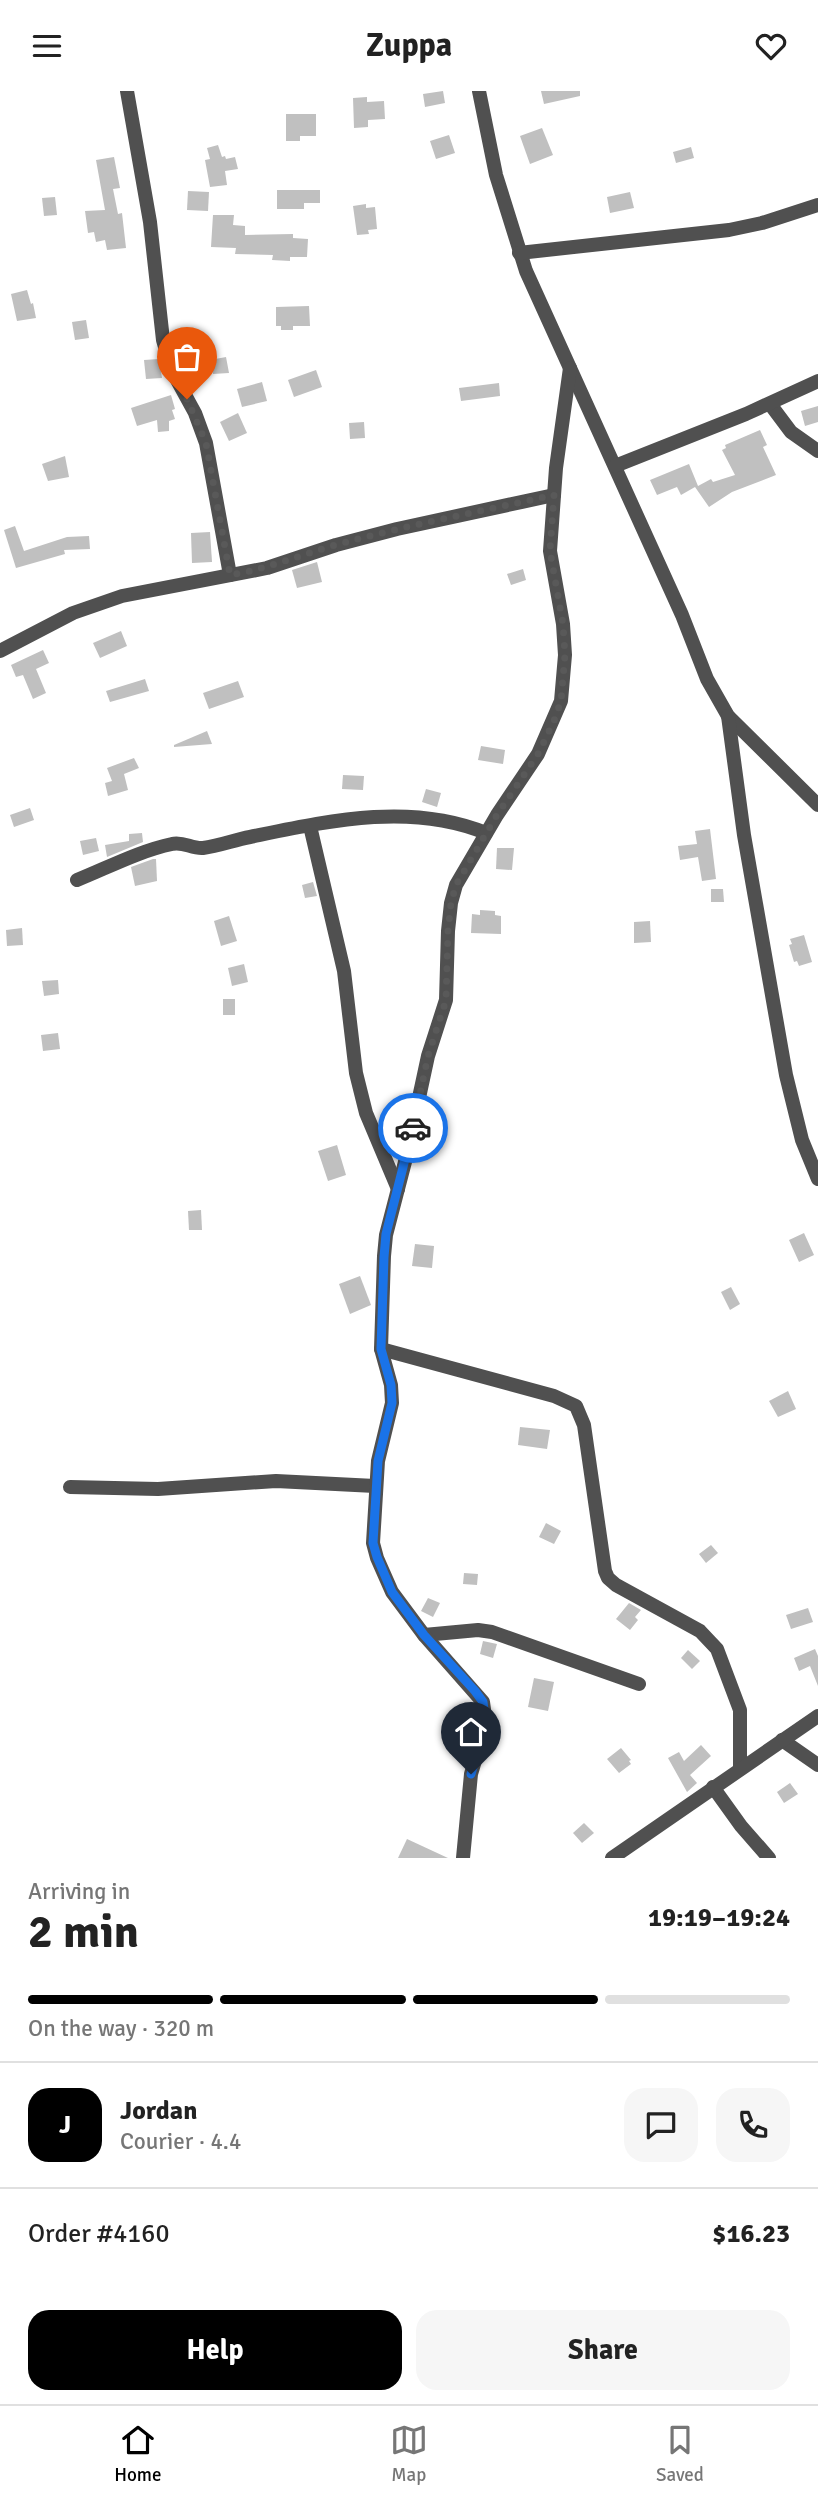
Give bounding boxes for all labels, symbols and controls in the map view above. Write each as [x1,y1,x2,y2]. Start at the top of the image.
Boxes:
text: Zuppa [366,26,452,65]
icon: menu [28,27,66,65]
icon: heart [752,27,790,65]
pin [157,327,217,399]
icon: bag [168,338,206,376]
courier [378,1093,448,1163]
icon: car [394,1109,432,1147]
pin [441,1702,501,1774]
icon: home [452,1713,490,1751]
text: Arriving in [28,1877,130,1906]
text: 19:19–19:24 [648,1902,790,1934]
text: 2 min [28,1904,139,1960]
text: On the way · 320 m [28,2014,214,2043]
button: chat [624,2088,698,2162]
button: phone [716,2088,790,2162]
text: Jordan [120,2095,197,2127]
text: J [59,2109,71,2141]
text: Courier · 4.4 [120,2127,241,2156]
text: Order #4160 [28,2218,169,2250]
text: $16.23 [712,2218,790,2250]
button: Help [28,2310,402,2390]
button: Share [416,2310,790,2390]
tab: Home [114,2421,161,2487]
tab: Map [390,2421,428,2487]
tab: Saved [656,2421,704,2487]

